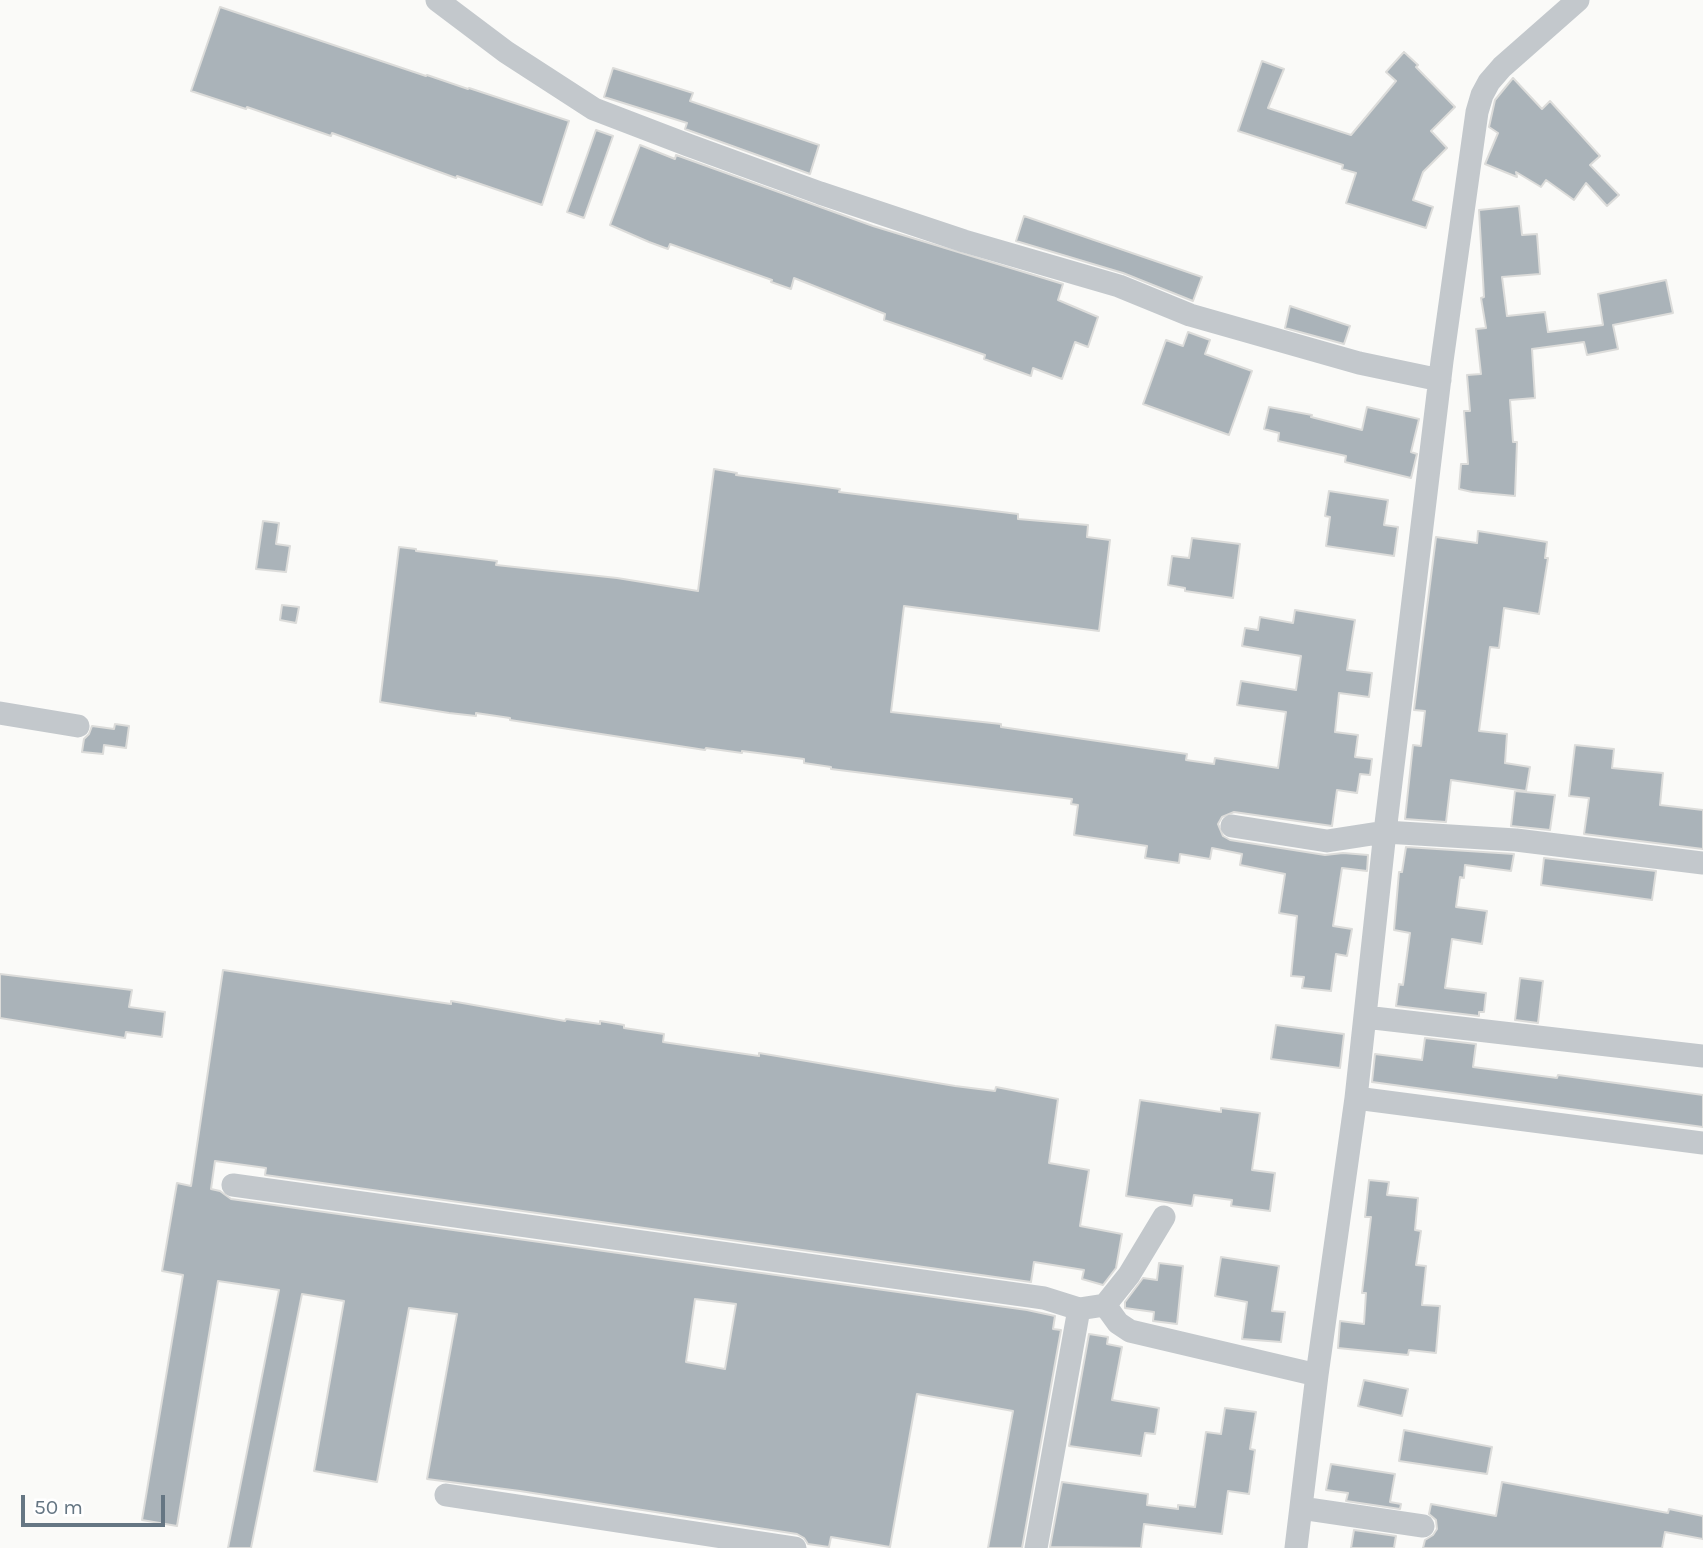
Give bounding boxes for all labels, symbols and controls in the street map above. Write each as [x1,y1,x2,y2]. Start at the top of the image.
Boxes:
scale bar [24,1482,168,1526]
text: 50 m [34,1495,83,1519]

